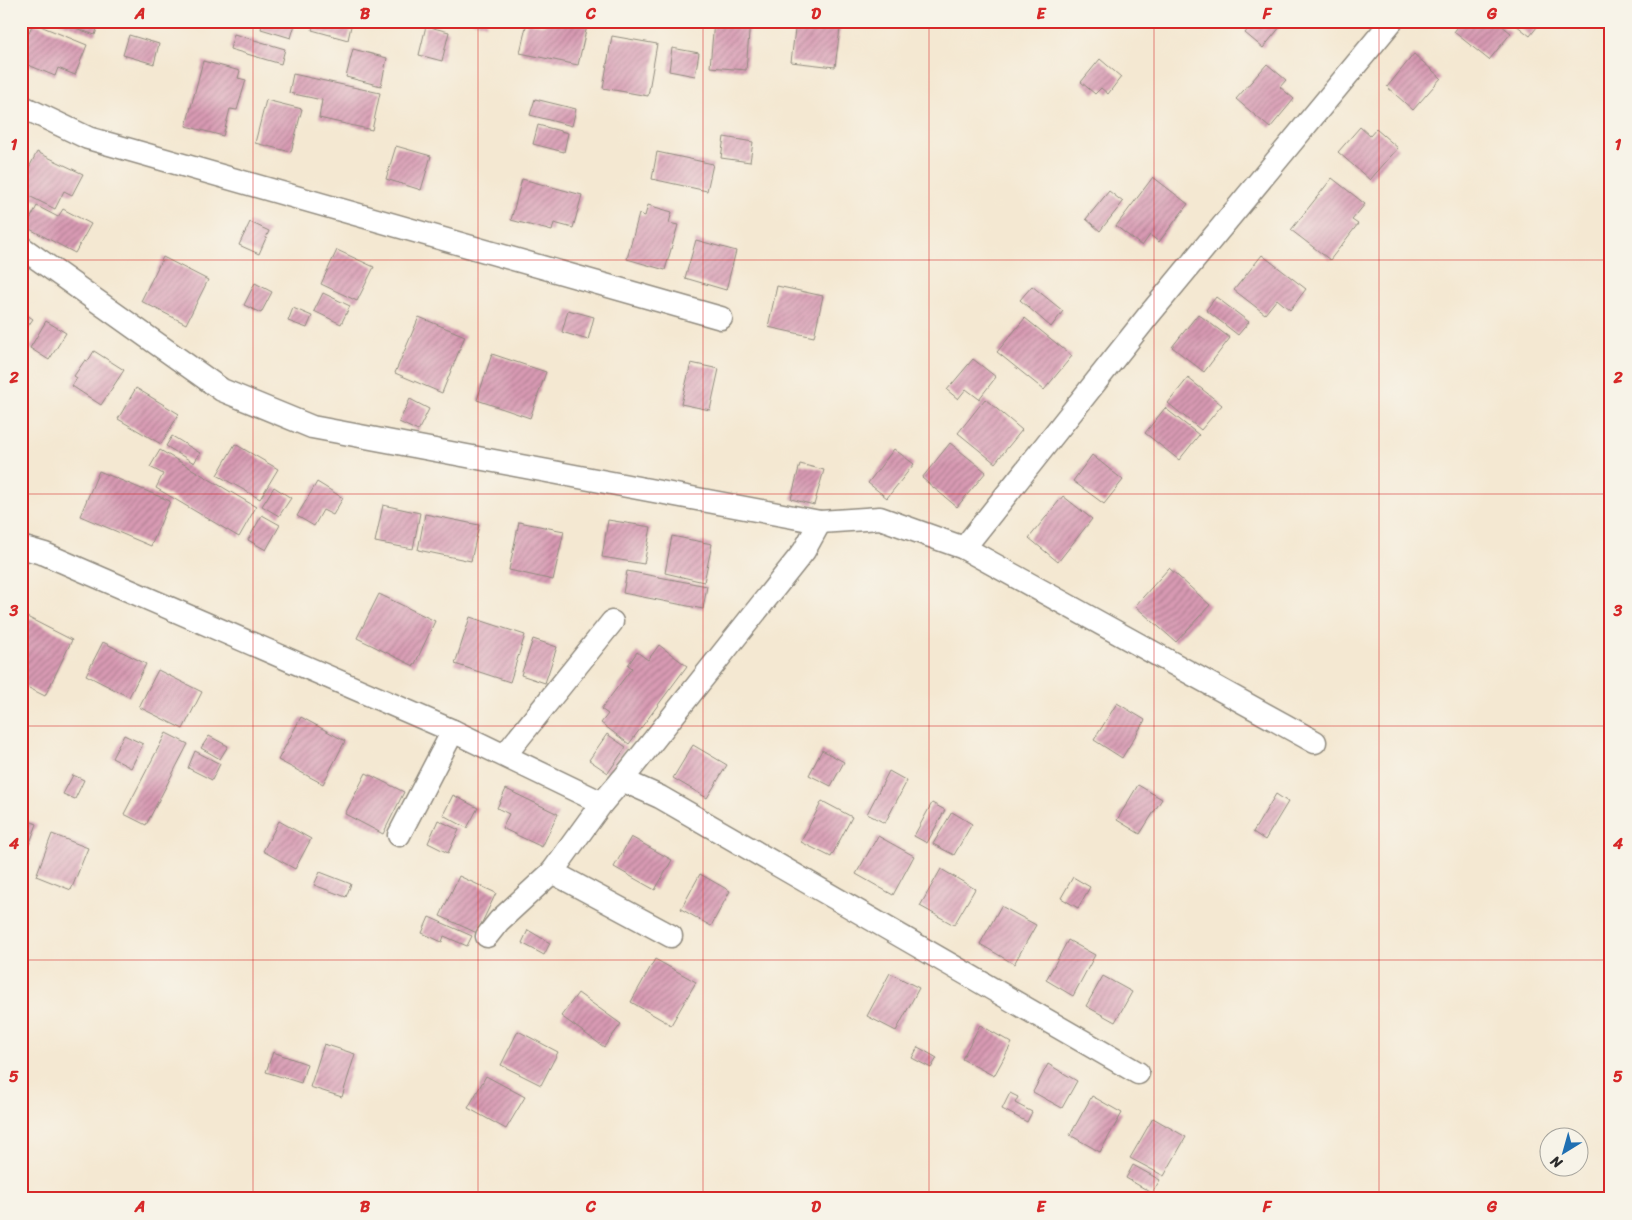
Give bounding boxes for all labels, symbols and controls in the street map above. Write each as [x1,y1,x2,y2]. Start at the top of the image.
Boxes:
text: A [134,0,145,28]
text: B [360,0,371,28]
text: C [585,0,597,28]
text: D [811,0,821,28]
text: E [1037,0,1047,28]
text: F [1262,0,1273,28]
text: G [1486,0,1498,28]
text: 1 [11,130,18,159]
text: 1 [1615,130,1622,159]
text: 2 [8,363,19,392]
text: 2 [1612,363,1623,392]
text: 3 [9,596,19,625]
text: 3 [1613,596,1623,625]
text: 4 [8,829,19,858]
text: 4 [1612,829,1623,858]
text: 5 [9,1062,19,1091]
text: 5 [1613,1062,1623,1091]
north arrow [1540,1128,1590,1178]
text: N [1545,1149,1569,1175]
text: A [134,1192,145,1220]
text: B [360,1192,371,1220]
text: C [585,1192,597,1220]
text: D [811,1192,821,1220]
text: E [1037,1192,1047,1220]
text: F [1262,1192,1273,1220]
text: G [1486,1192,1498,1220]

